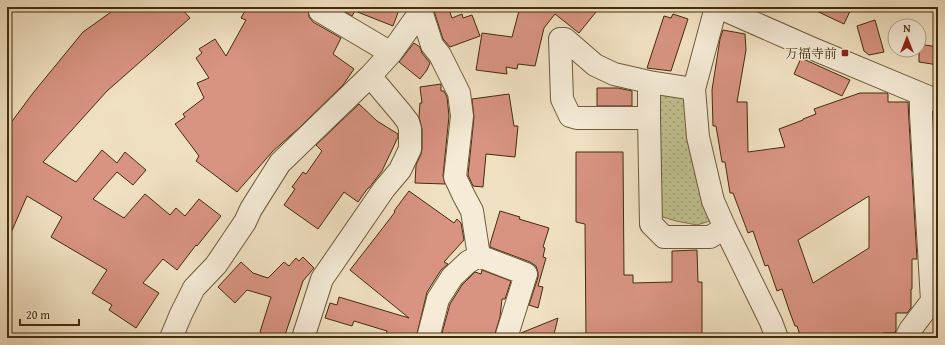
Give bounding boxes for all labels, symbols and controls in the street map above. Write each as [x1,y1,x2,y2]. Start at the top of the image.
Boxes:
north arrow [887,18,927,58]
text: N [903,20,911,36]
place label: 万福寺前 [785,44,837,63]
marker: 万福寺前 [840,48,850,58]
scale bar [20,301,79,327]
text: 20 m [26,306,50,323]

